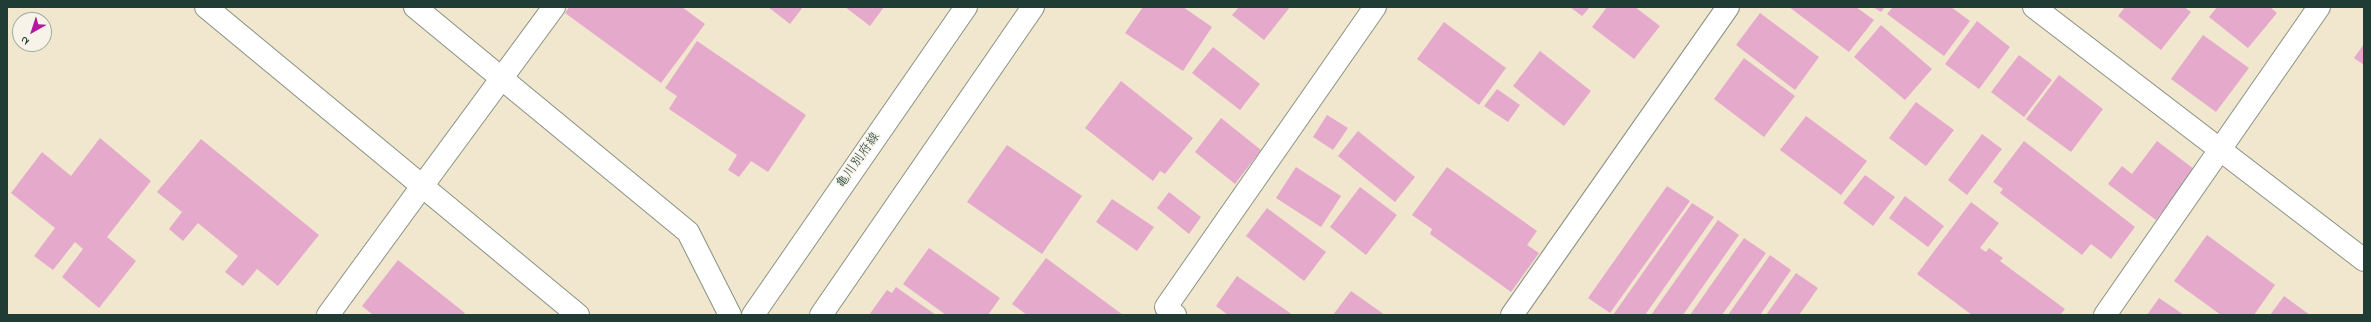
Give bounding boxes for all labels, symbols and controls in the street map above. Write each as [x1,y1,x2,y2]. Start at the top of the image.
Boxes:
north arrow [12,12,52,52]
text: N [17,32,33,49]
street label: 亀川別府線 [834,130,884,192]

